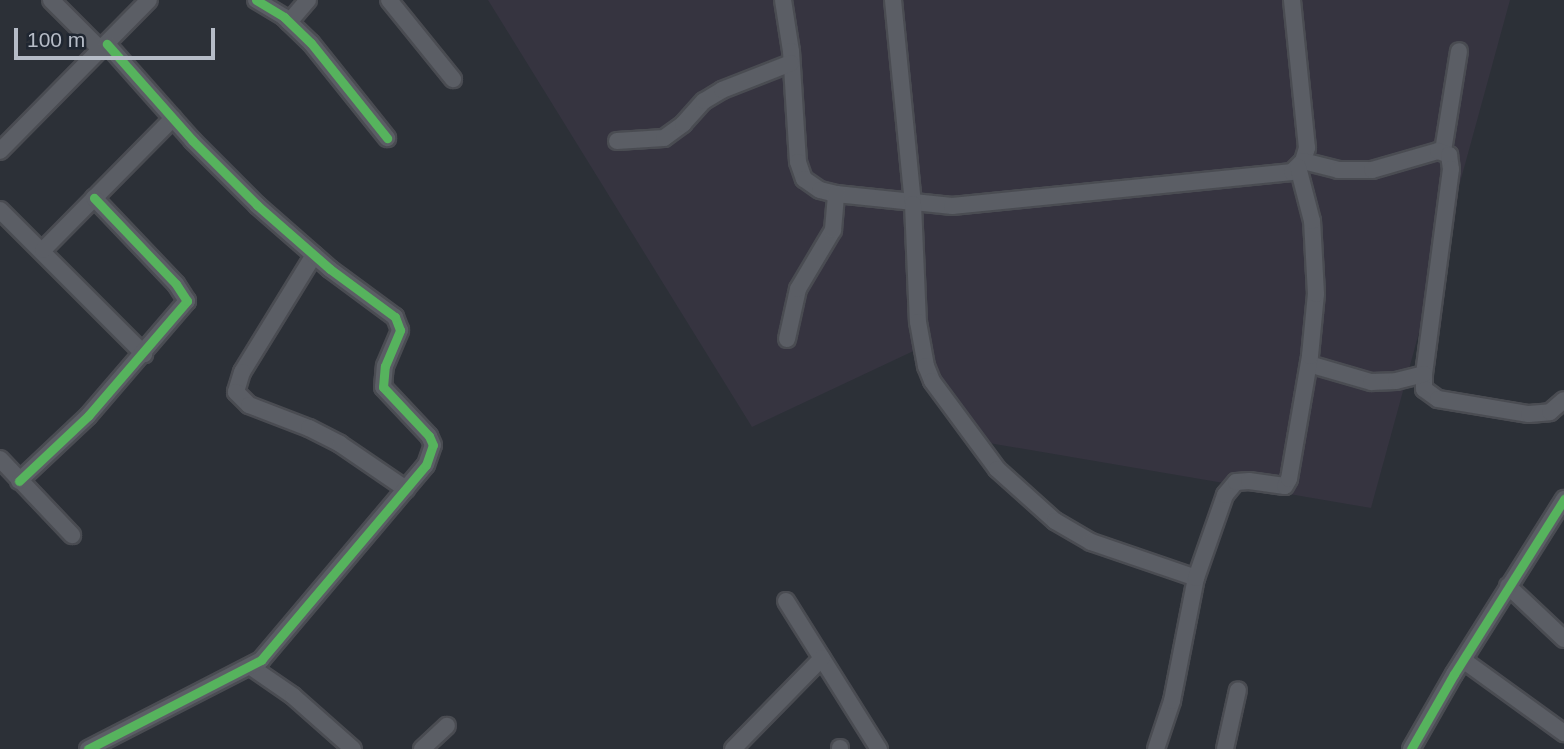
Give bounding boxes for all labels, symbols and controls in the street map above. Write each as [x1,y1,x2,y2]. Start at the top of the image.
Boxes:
scale bar [18,14,219,58]
text: 100 m [27,28,85,51]

